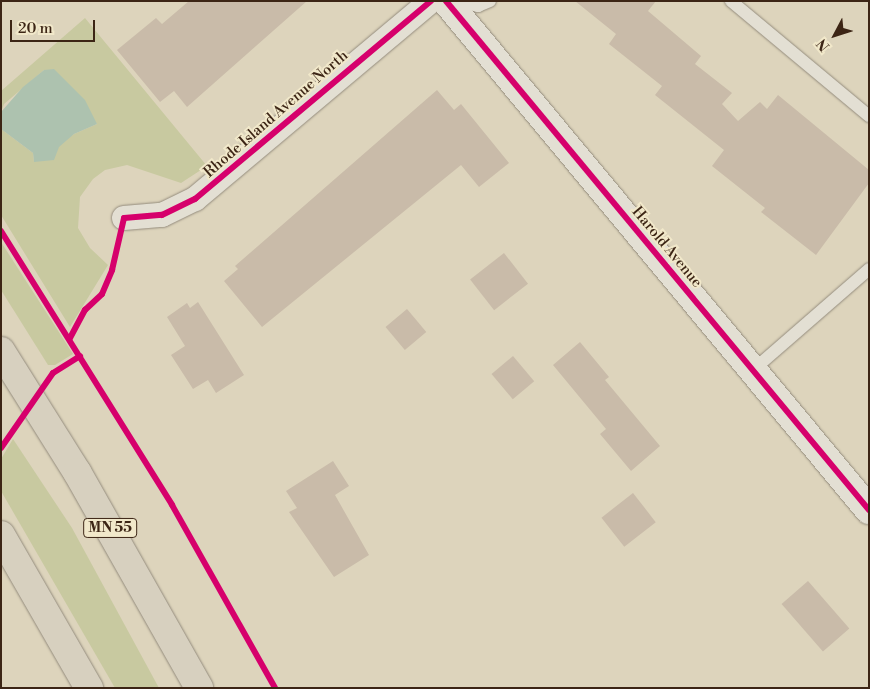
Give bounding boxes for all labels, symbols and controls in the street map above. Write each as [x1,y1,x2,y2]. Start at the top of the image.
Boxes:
scale bar [12,10,98,42]
north arrow [810,10,860,60]
text: 20 m [18,19,53,38]
text: N [813,35,834,55]
street label: Rhode Island Avenue North [200,47,352,181]
street label: Harold Avenue [628,203,706,291]
road number: MN 55 [82,516,138,540]

